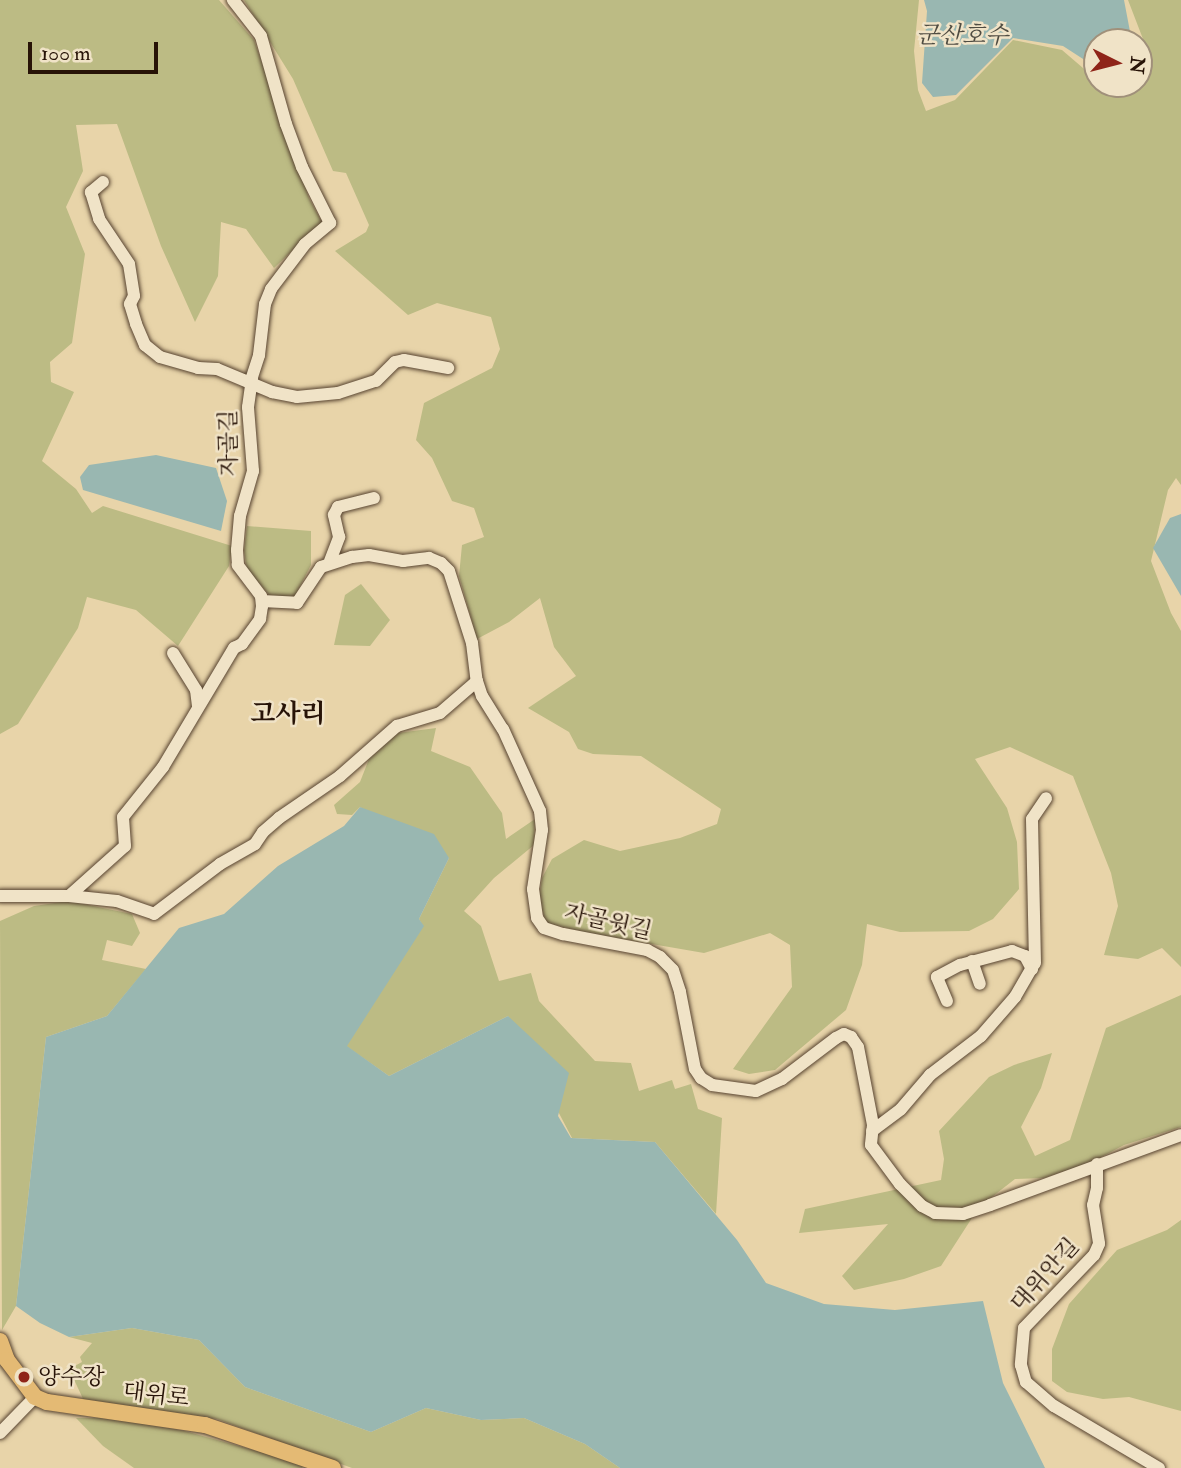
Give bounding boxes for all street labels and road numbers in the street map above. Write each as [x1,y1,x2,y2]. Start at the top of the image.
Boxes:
street label: 자골길 [215,409,243,477]
street label: 자골윗길 [562,899,654,945]
street label: 대위안길 [1005,1233,1085,1317]
street label: 대위로 [121,1377,191,1413]

